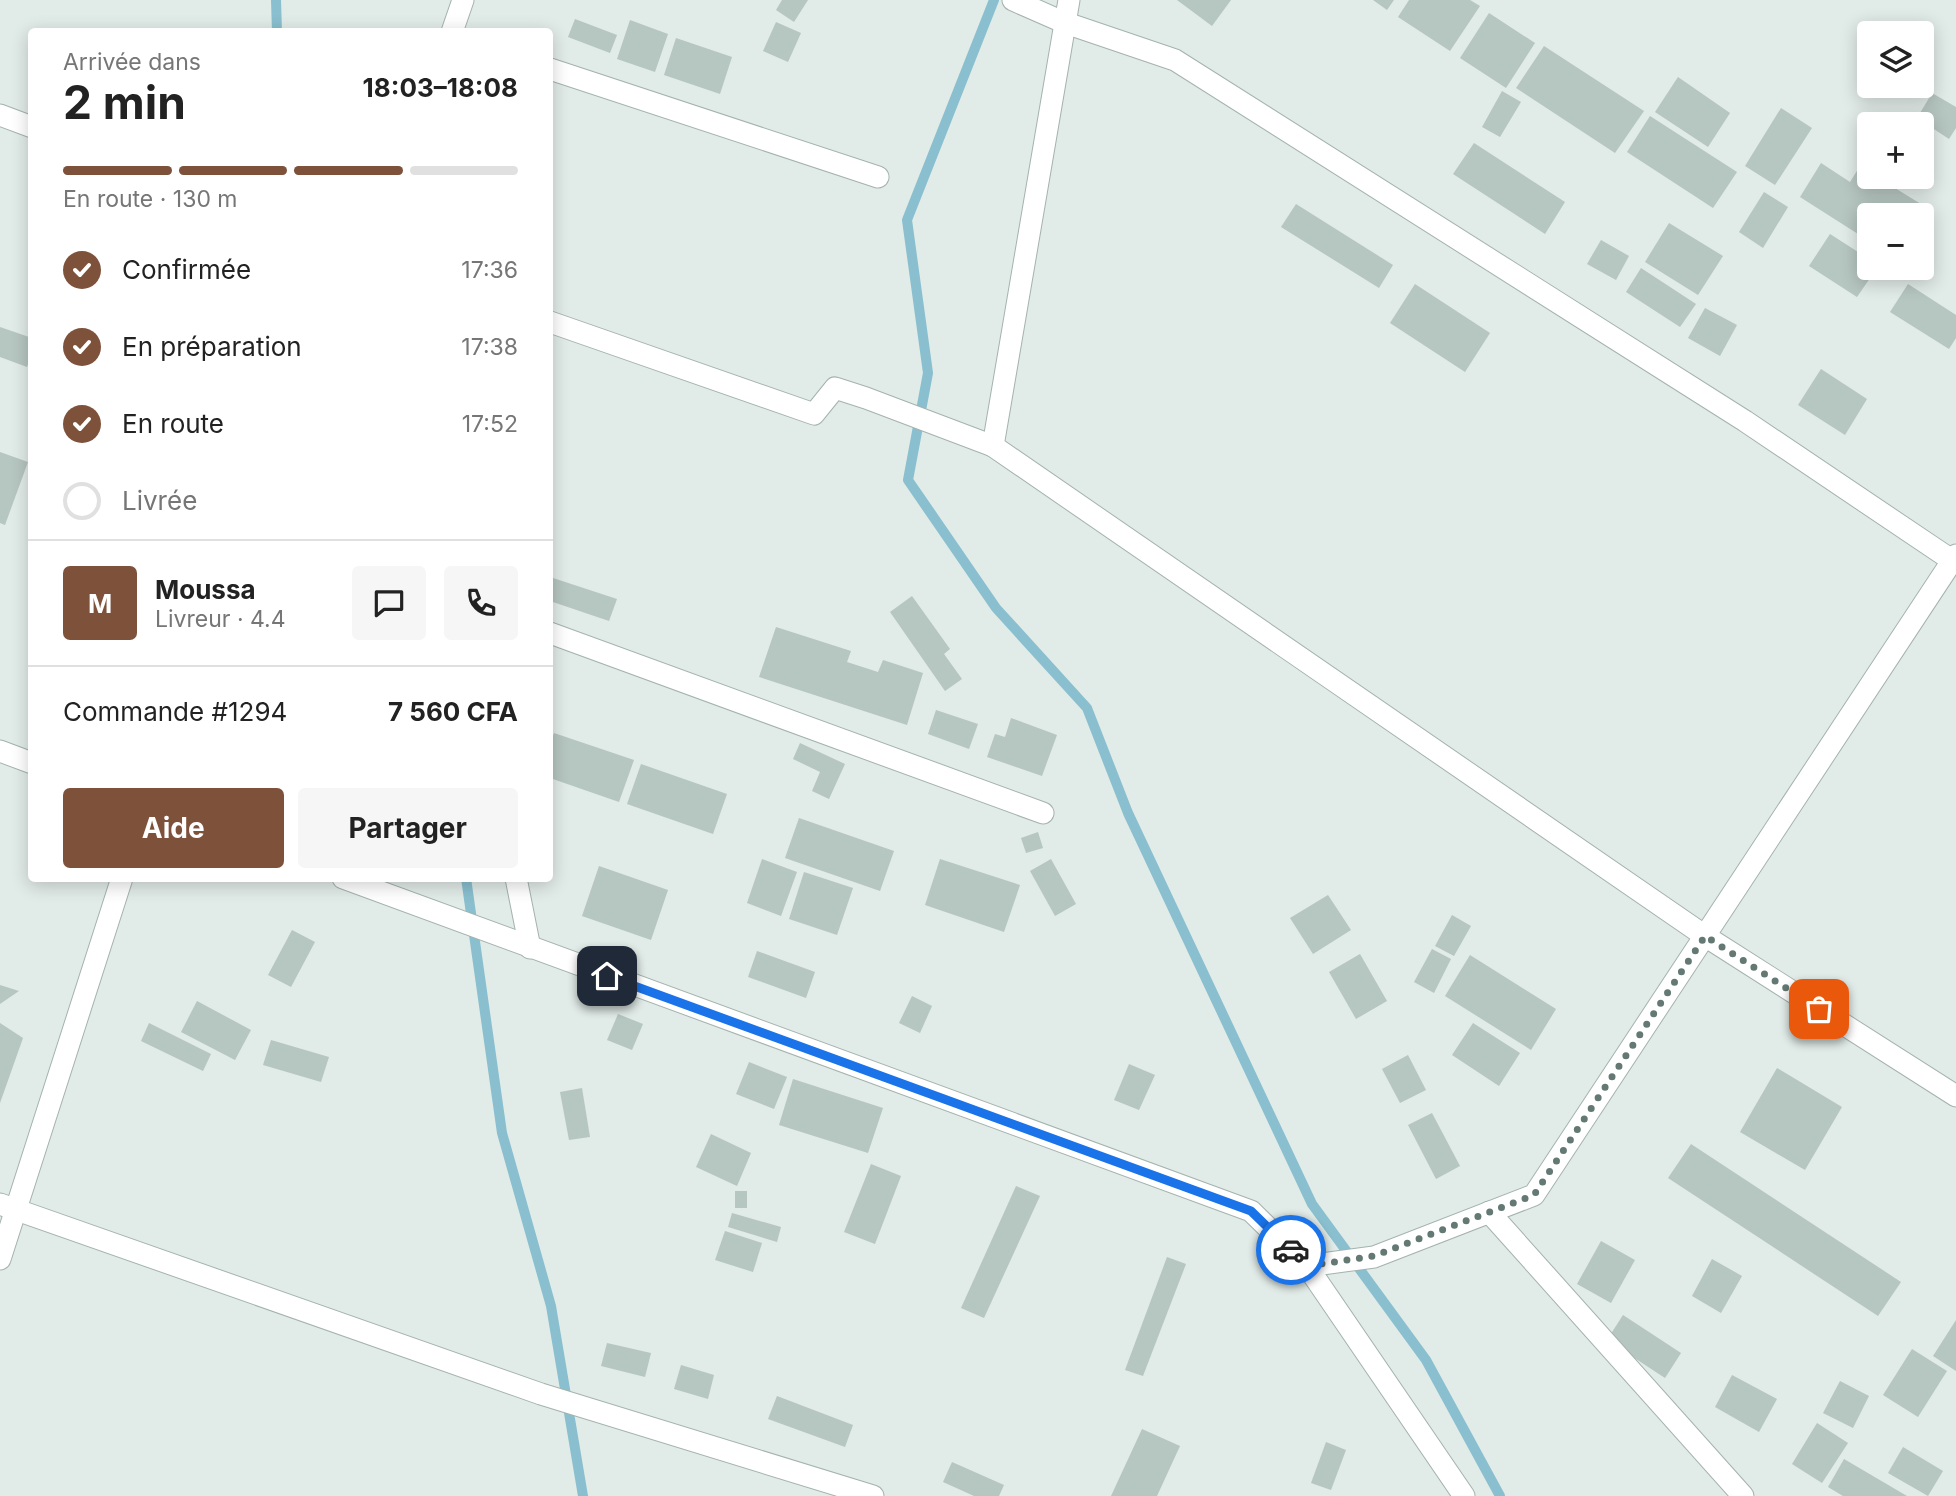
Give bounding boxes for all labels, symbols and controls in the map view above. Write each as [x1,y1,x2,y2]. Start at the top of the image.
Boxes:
map controls [1857,21,1934,280]
button: layers [1857,21,1934,98]
text: Arrivée dans [63,48,201,76]
text: 18:03–18:08 [363,72,518,103]
text: 2 min [63,74,186,130]
button: + [1857,112,1934,189]
text: En route · 130 m [63,185,238,213]
button: − [1857,203,1934,280]
icon: check [63,251,101,289]
text: Confirmée [122,254,251,285]
text: 17:36 [461,256,518,284]
icon: check [63,328,101,366]
text: En préparation [122,331,302,362]
text: 17:38 [461,333,518,361]
icon: check [63,405,101,443]
text: En route [122,408,224,439]
text: 17:52 [462,410,518,438]
text: Livrée [122,485,197,516]
button: chat [352,566,426,640]
button: phone [444,566,518,640]
text: Moussa [155,574,256,605]
text: M [88,588,112,619]
text: Livreur · 4.4 [155,605,286,633]
text: Commande #1294 [63,696,287,727]
text: 7 560 CFA [388,696,518,727]
button: Aide [63,788,284,868]
button: Partager [298,788,518,868]
pin [577,946,637,1006]
icon: home [588,957,626,995]
pin [1789,979,1849,1039]
icon: bag [1800,990,1838,1028]
courier [1256,1215,1326,1285]
icon: car [1272,1231,1310,1269]

